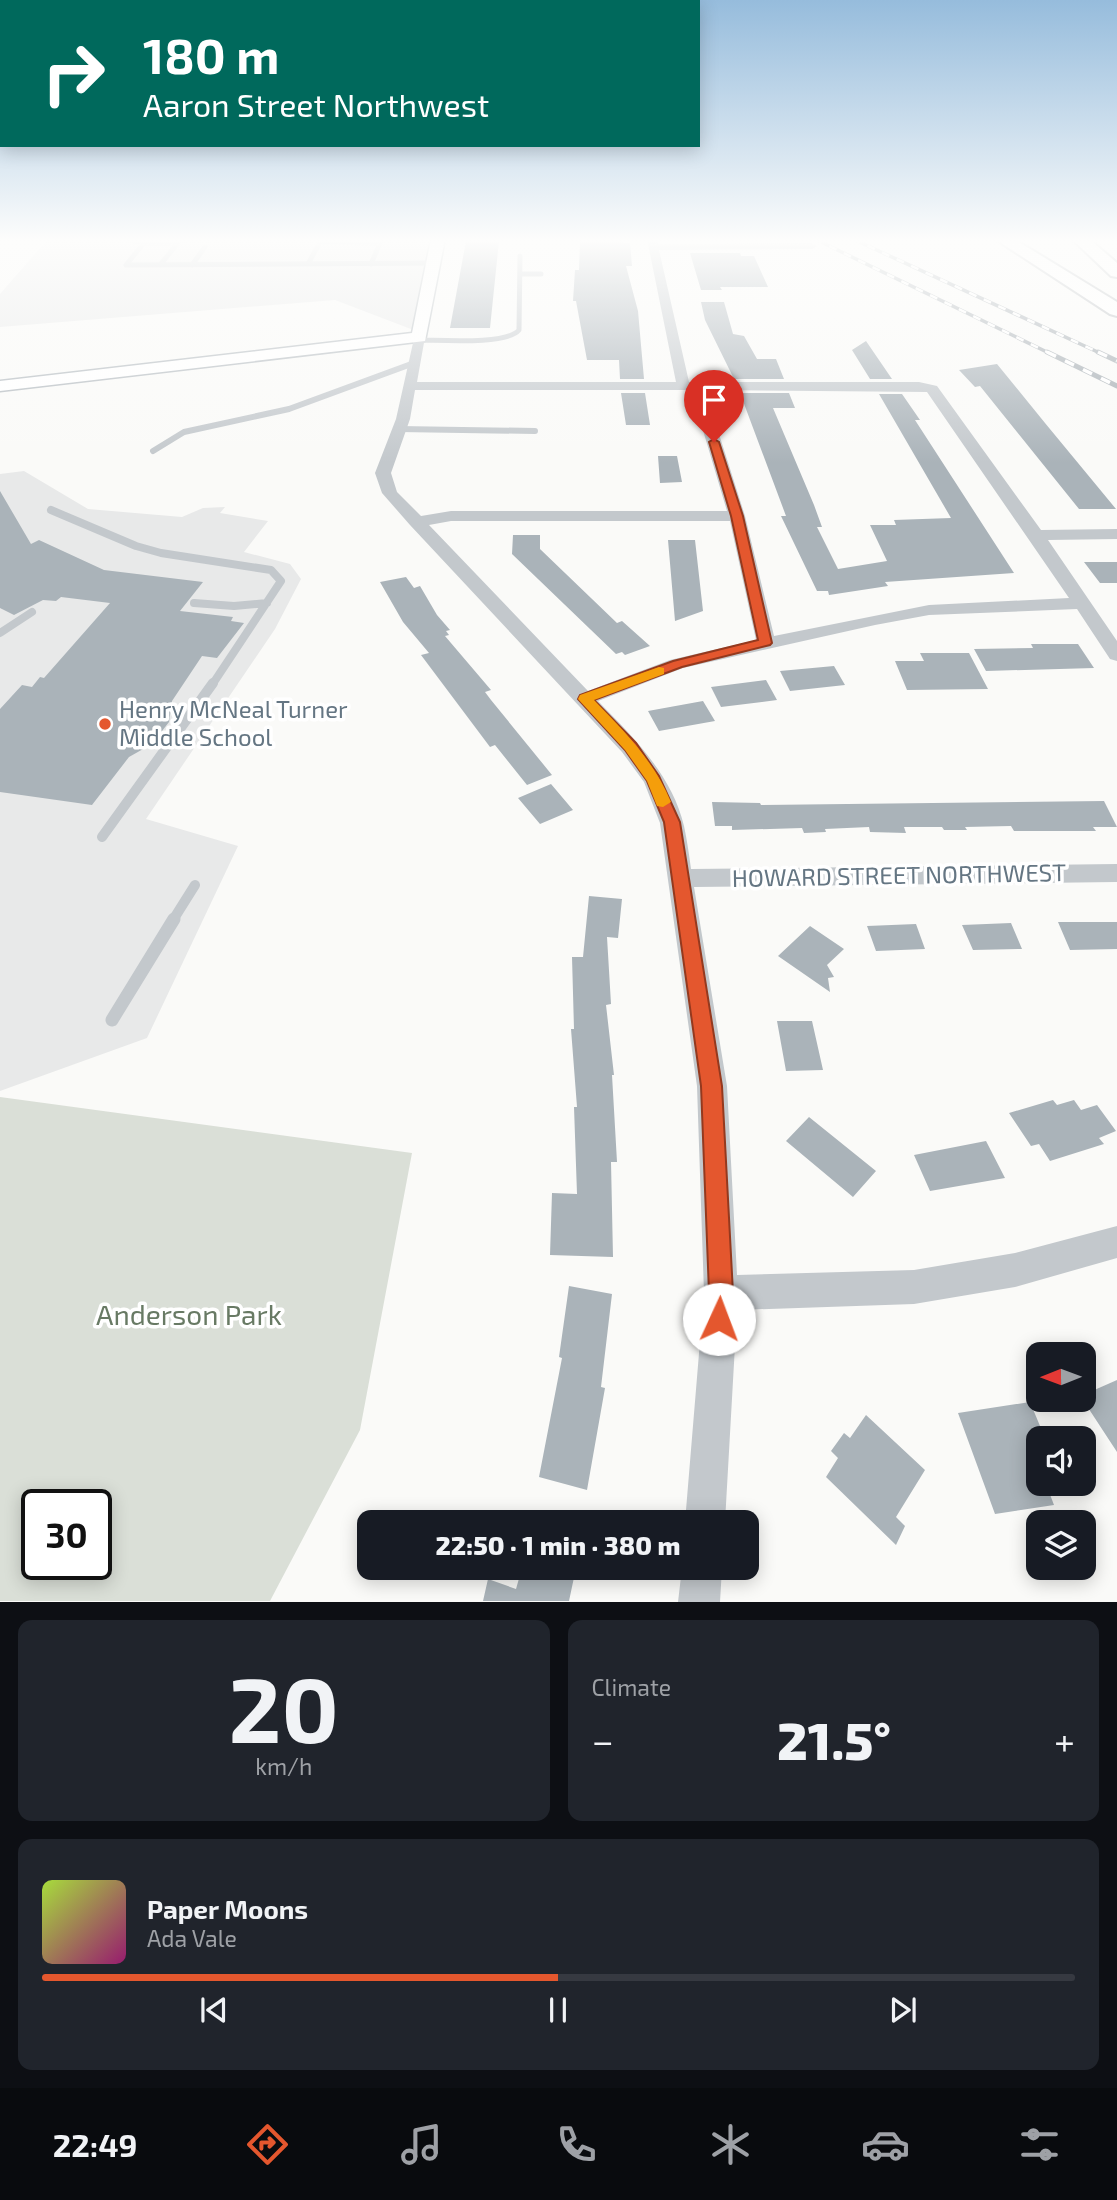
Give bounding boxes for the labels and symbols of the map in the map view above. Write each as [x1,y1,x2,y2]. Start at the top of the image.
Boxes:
pin [684,370,744,442]
place label: Henry McNeal Turner Middle School [119,694,348,751]
marker: Henry McNeal Turner Middle School [97,716,113,732]
street label: HOWARD STREET NORTHWEST [732,857,1066,892]
position arrow [682,1282,756,1356]
park label: Anderson Park [96,1297,282,1331]
north arrow [1026,1342,1096,1412]
speed limit sign: 30 [21,1489,112,1580]

